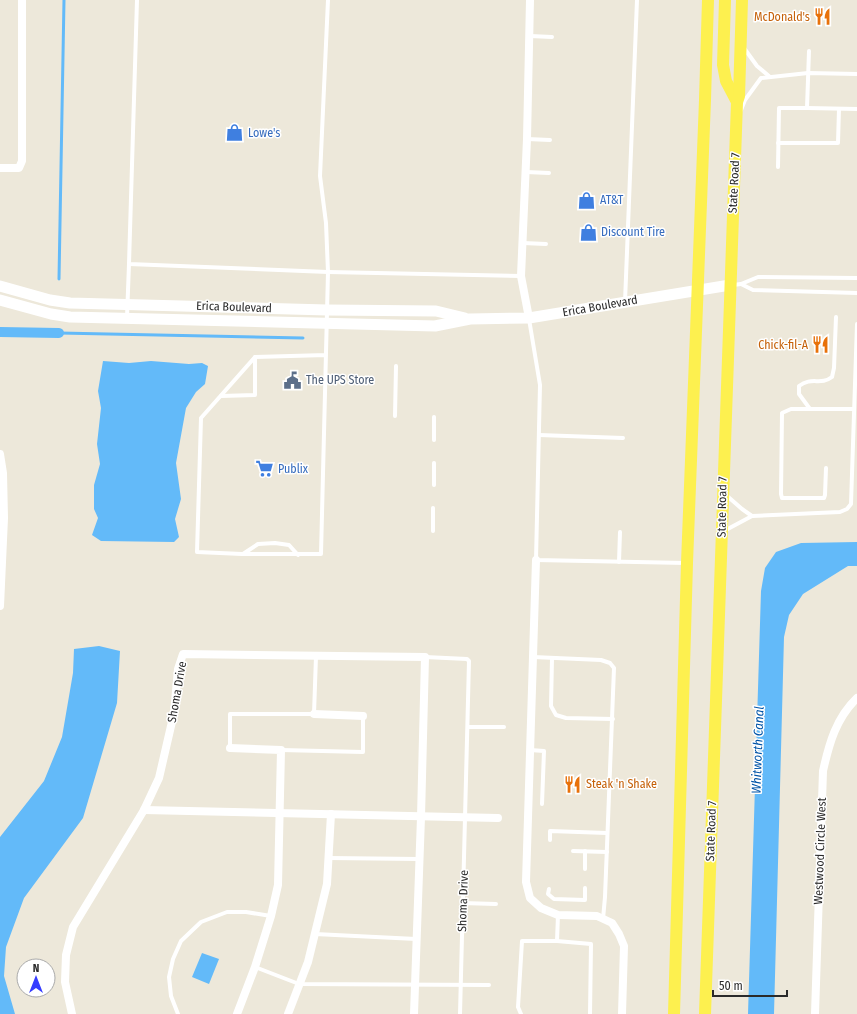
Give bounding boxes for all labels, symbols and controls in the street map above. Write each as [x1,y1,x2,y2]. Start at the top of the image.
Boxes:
restaurant icon: McDonald's [813,7,833,27]
place label: McDonald's [754,10,810,24]
shop icon: Lowe's [225,123,245,143]
place label: Lowe's [248,126,280,140]
street label: State Road 7 [725,152,743,214]
shop icon: AT&T [577,190,597,210]
place label: AT&T [600,193,624,207]
shop icon: Discount Tire [578,222,598,242]
place label: Discount Tire [601,225,665,239]
street label: Erica Boulevard [561,293,639,319]
street label: Erica Boulevard [196,299,272,315]
restaurant icon: Chick-fil-A [811,335,831,355]
place label: Chick-fil-A [758,338,809,352]
public building icon: The UPS Store [283,370,303,390]
place label: The UPS Store [306,373,374,387]
supermarket icon: Publix [255,459,275,479]
place label: Publix [278,462,309,476]
street label: State Road 7 [714,476,730,537]
street label: Shoma Drive [165,660,189,724]
water label: Whitworth Canal [748,705,767,794]
restaurant icon: Steak 'n Shake [563,774,583,794]
place label: Steak 'n Shake [586,777,657,791]
street label: Westwood Circle West [811,797,829,905]
street label: State Road 7 [703,800,719,862]
street label: Shoma Drive [455,870,471,932]
north arrow [16,958,56,998]
text: N [33,962,39,975]
scale bar [713,972,787,998]
text: 50 m [719,979,743,993]

